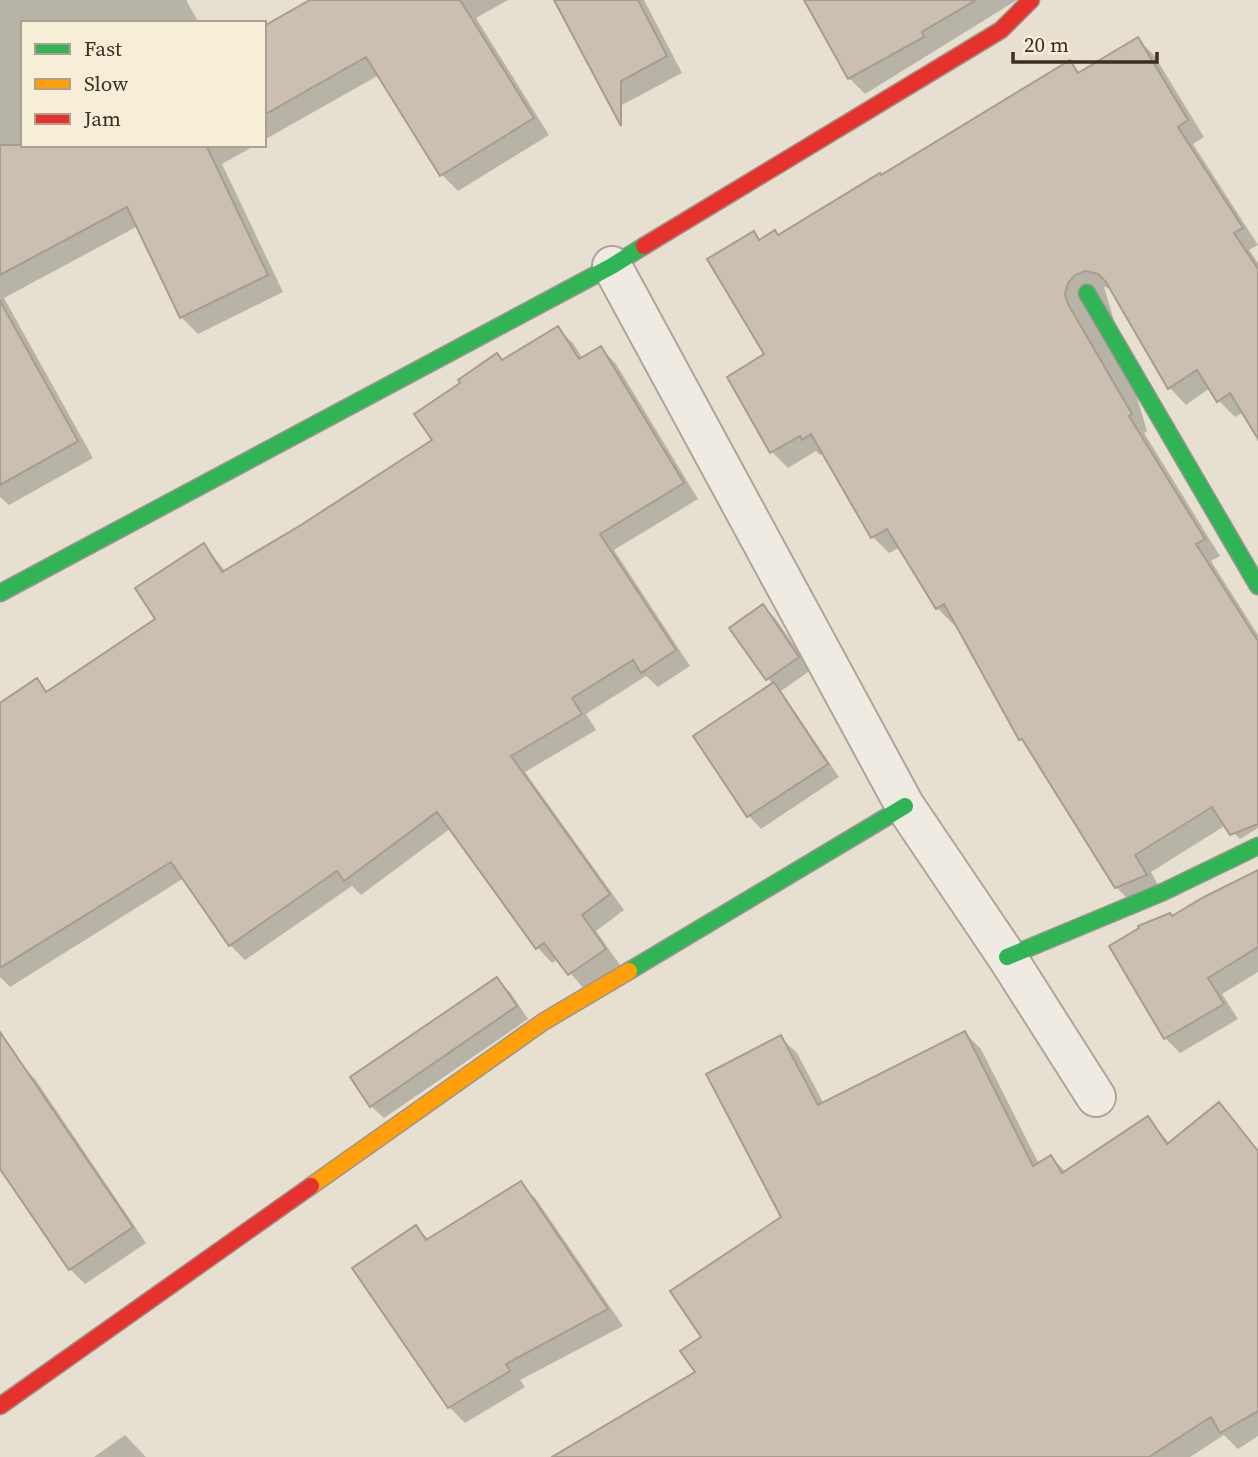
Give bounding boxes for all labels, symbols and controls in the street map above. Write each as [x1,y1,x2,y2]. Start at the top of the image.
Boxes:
legend [21,21,266,147]
scale bar [1013,21,1156,65]
text: 20 m [1024,30,1069,59]
text: Fast [84,34,122,63]
text: Slow [84,69,128,98]
text: Jam [83,104,121,133]

